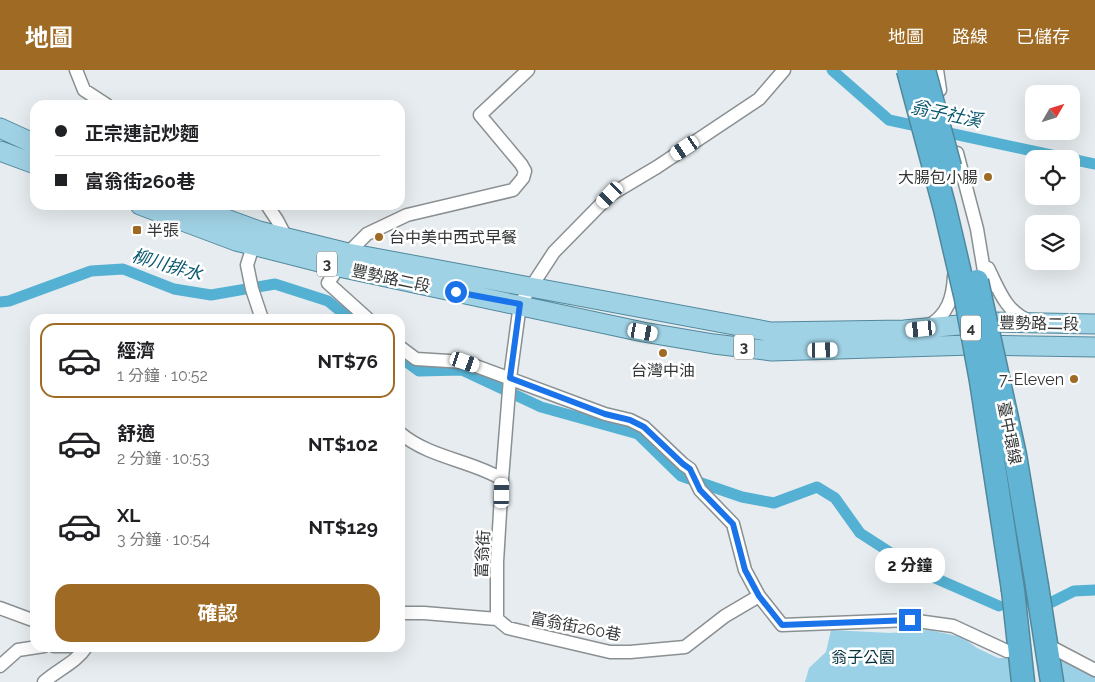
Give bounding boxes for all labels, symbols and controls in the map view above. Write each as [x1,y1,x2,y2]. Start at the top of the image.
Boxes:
text: 地圖 [25,23,73,52]
text: 地圖 [888,26,924,47]
text: 路線 [952,26,988,47]
text: 已儲存 [1016,26,1070,47]
north arrow [1025,85,1080,140]
map controls [1025,85,1080,270]
water label: 翁子社溪 [909,96,986,132]
text: 正宗連記炒麵 [85,122,199,144]
car [668,133,701,163]
button: locate [1025,150,1080,205]
place label: 大腸包小腸 [898,168,978,187]
text: 富翁街260巷 [85,170,195,192]
marker: 大腸包小腸 [982,171,994,183]
car [594,179,625,211]
button: layers [1025,215,1080,270]
place label: 半張 [147,221,179,240]
marker: 半張 [131,224,143,236]
place label: 台中美中西式早餐 [389,228,517,247]
marker: 台中美中西式早餐 [373,231,385,243]
water label: 柳川排水 [130,245,206,285]
road number: 3 [317,252,337,276]
street label: 豐勢路二段 [350,261,432,296]
route start [445,281,467,303]
street label: 豐勢路二段 [999,313,1079,334]
road number: 4 [961,316,981,340]
car [905,320,936,338]
car [626,322,659,342]
road number: 3 [734,334,754,360]
icon: car [57,338,102,383]
text: 經濟 [117,339,155,361]
car [807,342,838,358]
marker: 台灣中油 [657,347,669,359]
text: NT$76 [318,350,378,372]
car [448,350,481,374]
place label: 台灣中油 [631,361,695,380]
text: 1 分鐘 · 10:52 [117,366,208,385]
place label: 7-Eleven [999,370,1064,389]
marker: 7-Eleven [1068,373,1080,385]
street label: 臺中環線 [994,400,1025,466]
icon: car [57,421,102,466]
text: 舒適 [117,422,155,444]
text: NT$102 [308,433,378,455]
text: 2 分鐘 · 10:53 [117,449,210,468]
car [494,478,509,508]
icon: car [57,504,102,549]
text: XL [117,504,140,526]
text: NT$129 [308,516,378,538]
text: 3 分鐘 · 10:54 [117,530,210,549]
street label: 富翁街 [472,530,493,578]
callout: 2 分鐘 [875,548,945,582]
text: 2 分鐘 [888,556,932,575]
button: 確認 [55,584,380,642]
street label: 富翁街260巷 [529,608,623,645]
route end [899,609,921,631]
park label: 翁子公園 [831,648,895,667]

